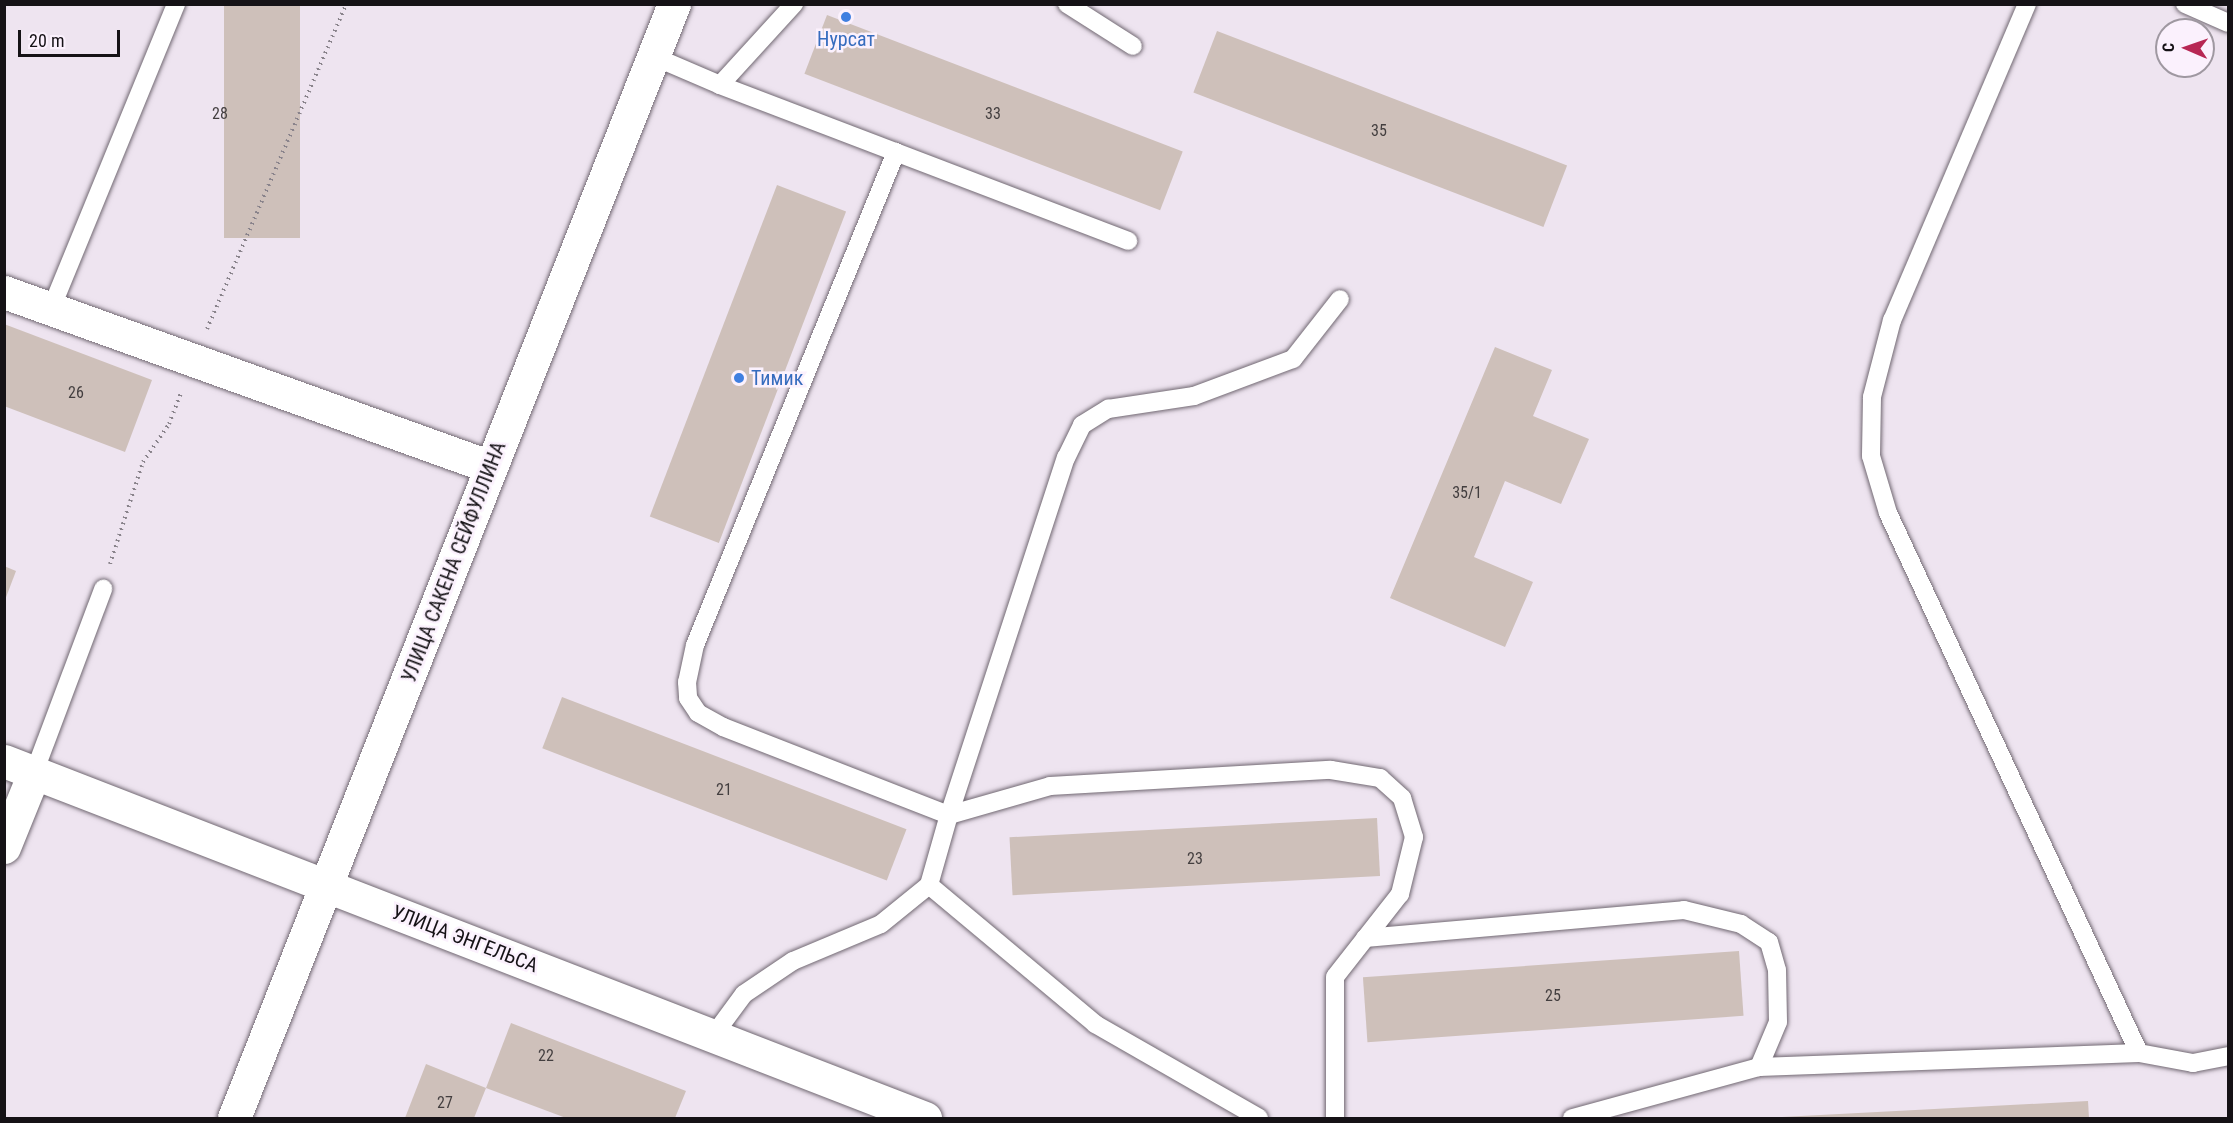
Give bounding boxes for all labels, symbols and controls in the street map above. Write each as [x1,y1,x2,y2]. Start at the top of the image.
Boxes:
marker: Нурсат [839,10,853,24]
scale bar [21,18,123,56]
north arrow [2155,18,2215,78]
place label: Нурсат [817,27,875,51]
text: 20 m [29,30,64,51]
text: С [2159,43,2178,52]
house number: 28 [212,104,228,124]
house number: 33 [985,104,1001,124]
house number: 35 [1371,121,1387,141]
place label: Тимик [751,366,803,390]
marker: Тимик [732,371,746,385]
house number: 26 [68,383,84,403]
street label: УЛИЦА САКЕНА СЕЙФУЛЛИНА [397,438,511,686]
house number: 35/1 [1452,483,1482,503]
house number: 21 [716,780,732,800]
house number: 23 [1187,849,1203,869]
street label: УЛИЦА ЭНГЕЛЬСА [389,900,541,978]
house number: 25 [1545,986,1561,1006]
house number: 22 [538,1046,554,1066]
house number: 27 [437,1093,453,1113]

